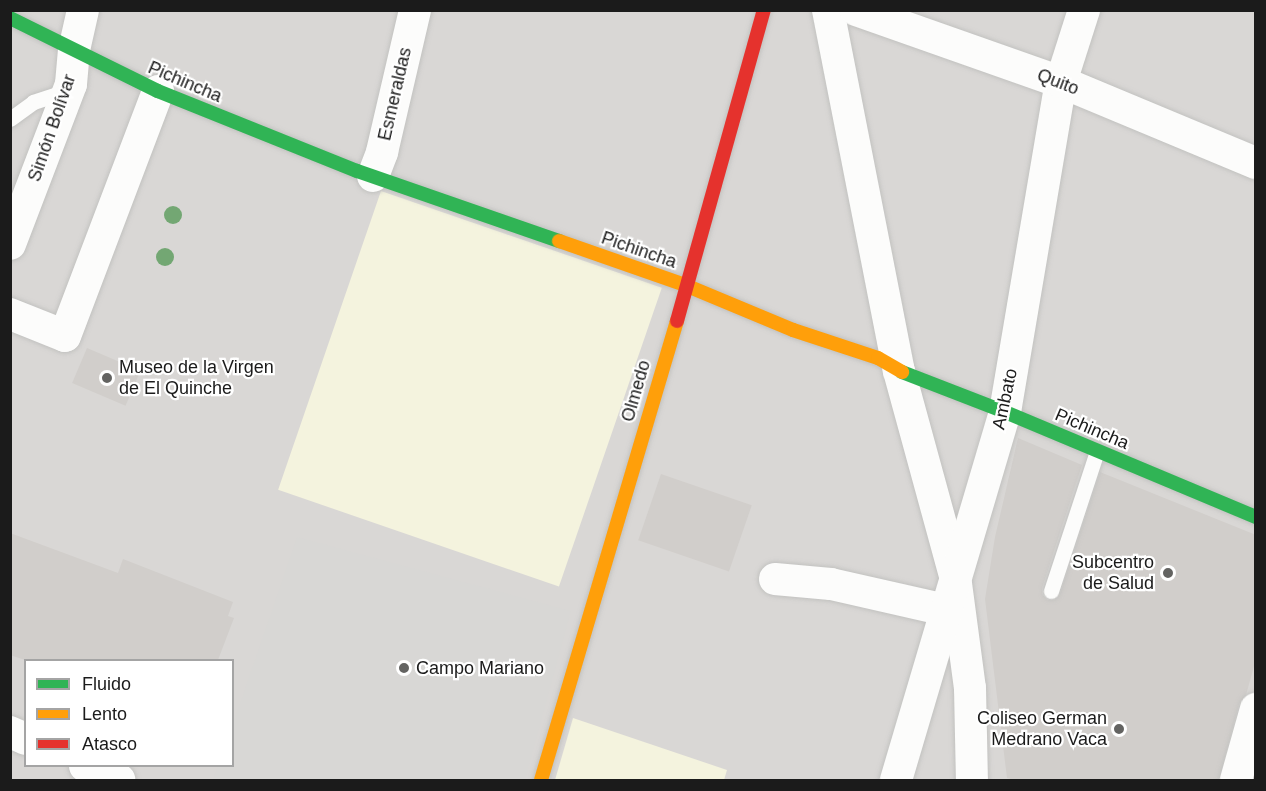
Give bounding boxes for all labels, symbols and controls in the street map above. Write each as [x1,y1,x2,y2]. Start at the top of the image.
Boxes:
street label: Esmeraldas [374,45,416,143]
street label: Pichincha [145,57,225,107]
street label: Quito [1034,64,1082,100]
street label: Simón Bolívar [24,72,80,184]
street label: Pichincha [599,227,679,273]
place label: Museo de la Virgen de El Quinche [119,357,274,400]
street label: Olmedo [617,358,655,424]
street label: Ambato [988,366,1022,432]
marker: Museo de la Virgen de El Quinche [100,371,114,385]
street label: Pichincha [1052,404,1132,454]
place label: Subcentro de Salud [1072,552,1154,594]
marker: Subcentro de Salud [1159,564,1177,582]
place label: Campo Mariano [416,657,544,679]
legend [24,659,234,767]
marker: Campo Mariano [397,661,411,675]
text: Fluido [82,674,131,694]
text: Lento [82,704,127,724]
place label: Coliseo German Medrano Vaca [977,708,1107,750]
marker: Coliseo German Medrano Vaca [1112,722,1126,736]
text: Atasco [82,734,137,754]

